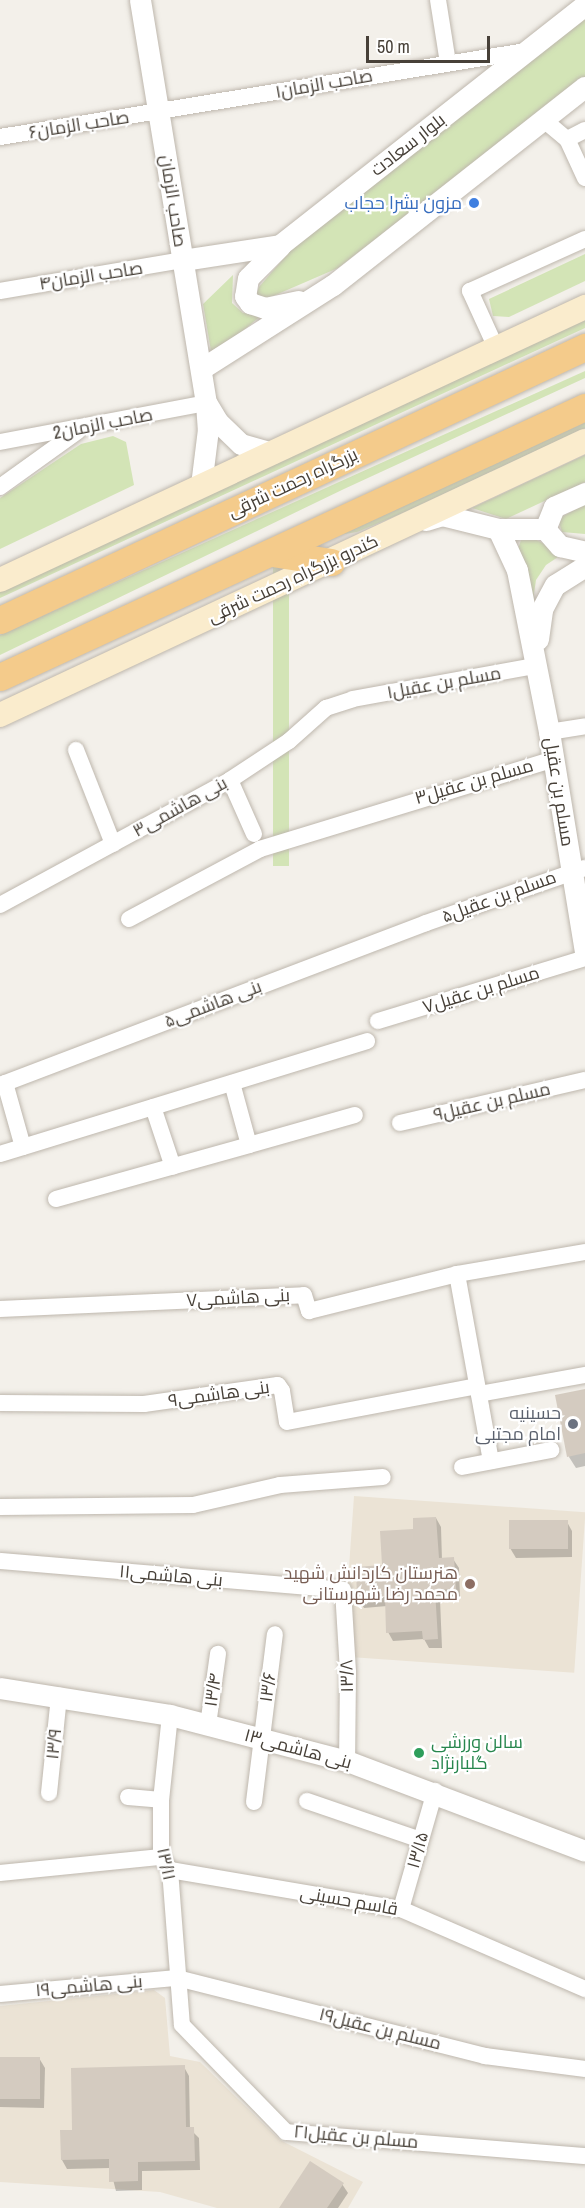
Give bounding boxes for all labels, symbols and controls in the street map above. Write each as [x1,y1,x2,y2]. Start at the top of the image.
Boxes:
scale bar [369,24,494,62]
text: 50 m [377,34,410,59]
street label: صاحب الزمان۱ [274,65,374,103]
street label: صاحب الزمان۶ [27,106,131,144]
street label: بلوار سعادت [366,109,450,181]
street label: صاحب الزمان [155,153,191,249]
place label: مزون بشرا حجاب [344,192,462,214]
marker: مزون بشرا حجاب [467,196,481,210]
street label: صاحب الزمان۴ [38,257,144,295]
street label: 2صاحب الزمان [51,404,155,444]
street label: بزرگراه رحمت شرقی [225,443,361,523]
street label: کندرو بزرگراه رحمت شرقی [204,530,382,628]
street label: مسلم بن عقیل۱ [385,662,503,704]
street label: مسلم بن عقیل [540,736,578,848]
street label: مسلم بن عقیل۳ [412,755,536,809]
street label: بنی هاشمی۳ [129,772,231,842]
street label: مسلم بن عقیل۵ [439,866,559,928]
street label: مسلم بن عقیل۷ [420,962,542,1018]
street label: بنی هاشمی۵ [161,976,265,1032]
street label: مسلم بن عقیل۹ [431,1078,553,1126]
street label: بنی هاشمی۷ [186,1284,290,1312]
street label: بنی هاشمی۹ [167,1376,271,1412]
place label: حسینیه امام مجتبی [475,1403,561,1446]
marker: حسینیه امام مجتبی [566,1417,580,1431]
street label: بنی هاشمی۱۱ [118,1561,224,1591]
place label: هنرستان کاردانش شهید محمد رضا شهرستانی [284,1563,458,1606]
marker: هنرستان کاردانش شهید محمد رضا شهرستانی [463,1577,477,1591]
street label: ۱۳/۸ [336,1659,358,1693]
street label: ۱۳/۶ [255,1670,281,1704]
street label: ۱۳/۴ [200,1672,226,1708]
street label: بنی هاشمی۱۳ [242,1724,354,1774]
street label: ۱۳/۹ [42,1727,66,1761]
place label: سالن ورزشی گلبارنژاد [431,1732,523,1774]
marker: سالن ورزشی گلبارنژاد [412,1746,426,1760]
street label: ۱۳/۱۵ [402,1829,434,1871]
street label: ۱۳/۱۱ [152,1846,180,1882]
street label: قاسم حسینی [298,1882,400,1920]
street label: بنی هاشمی۱۹ [34,1971,144,2001]
street label: مسلم بن عقیل۱۹ [317,2003,443,2055]
street label: مسلم بن عقیل۲۱ [293,2121,419,2153]

